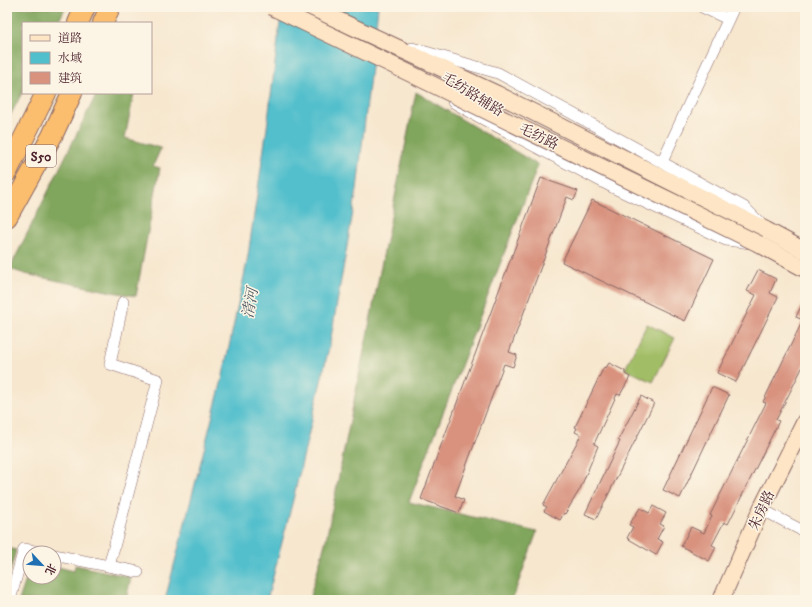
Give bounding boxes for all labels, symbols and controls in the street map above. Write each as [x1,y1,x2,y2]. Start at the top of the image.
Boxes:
legend [22,22,152,94]
text: 道路 [58,31,82,46]
text: 水域 [58,51,82,66]
street label: 毛纺路辅路 [438,69,507,121]
text: 建筑 [58,71,82,86]
street label: 毛纺路 [516,120,561,154]
road number: S50 [26,145,56,167]
water label: 清河 [239,284,263,320]
street label: 朱房路 [745,488,779,533]
north arrow [22,545,62,585]
text: 北 [41,561,59,577]

